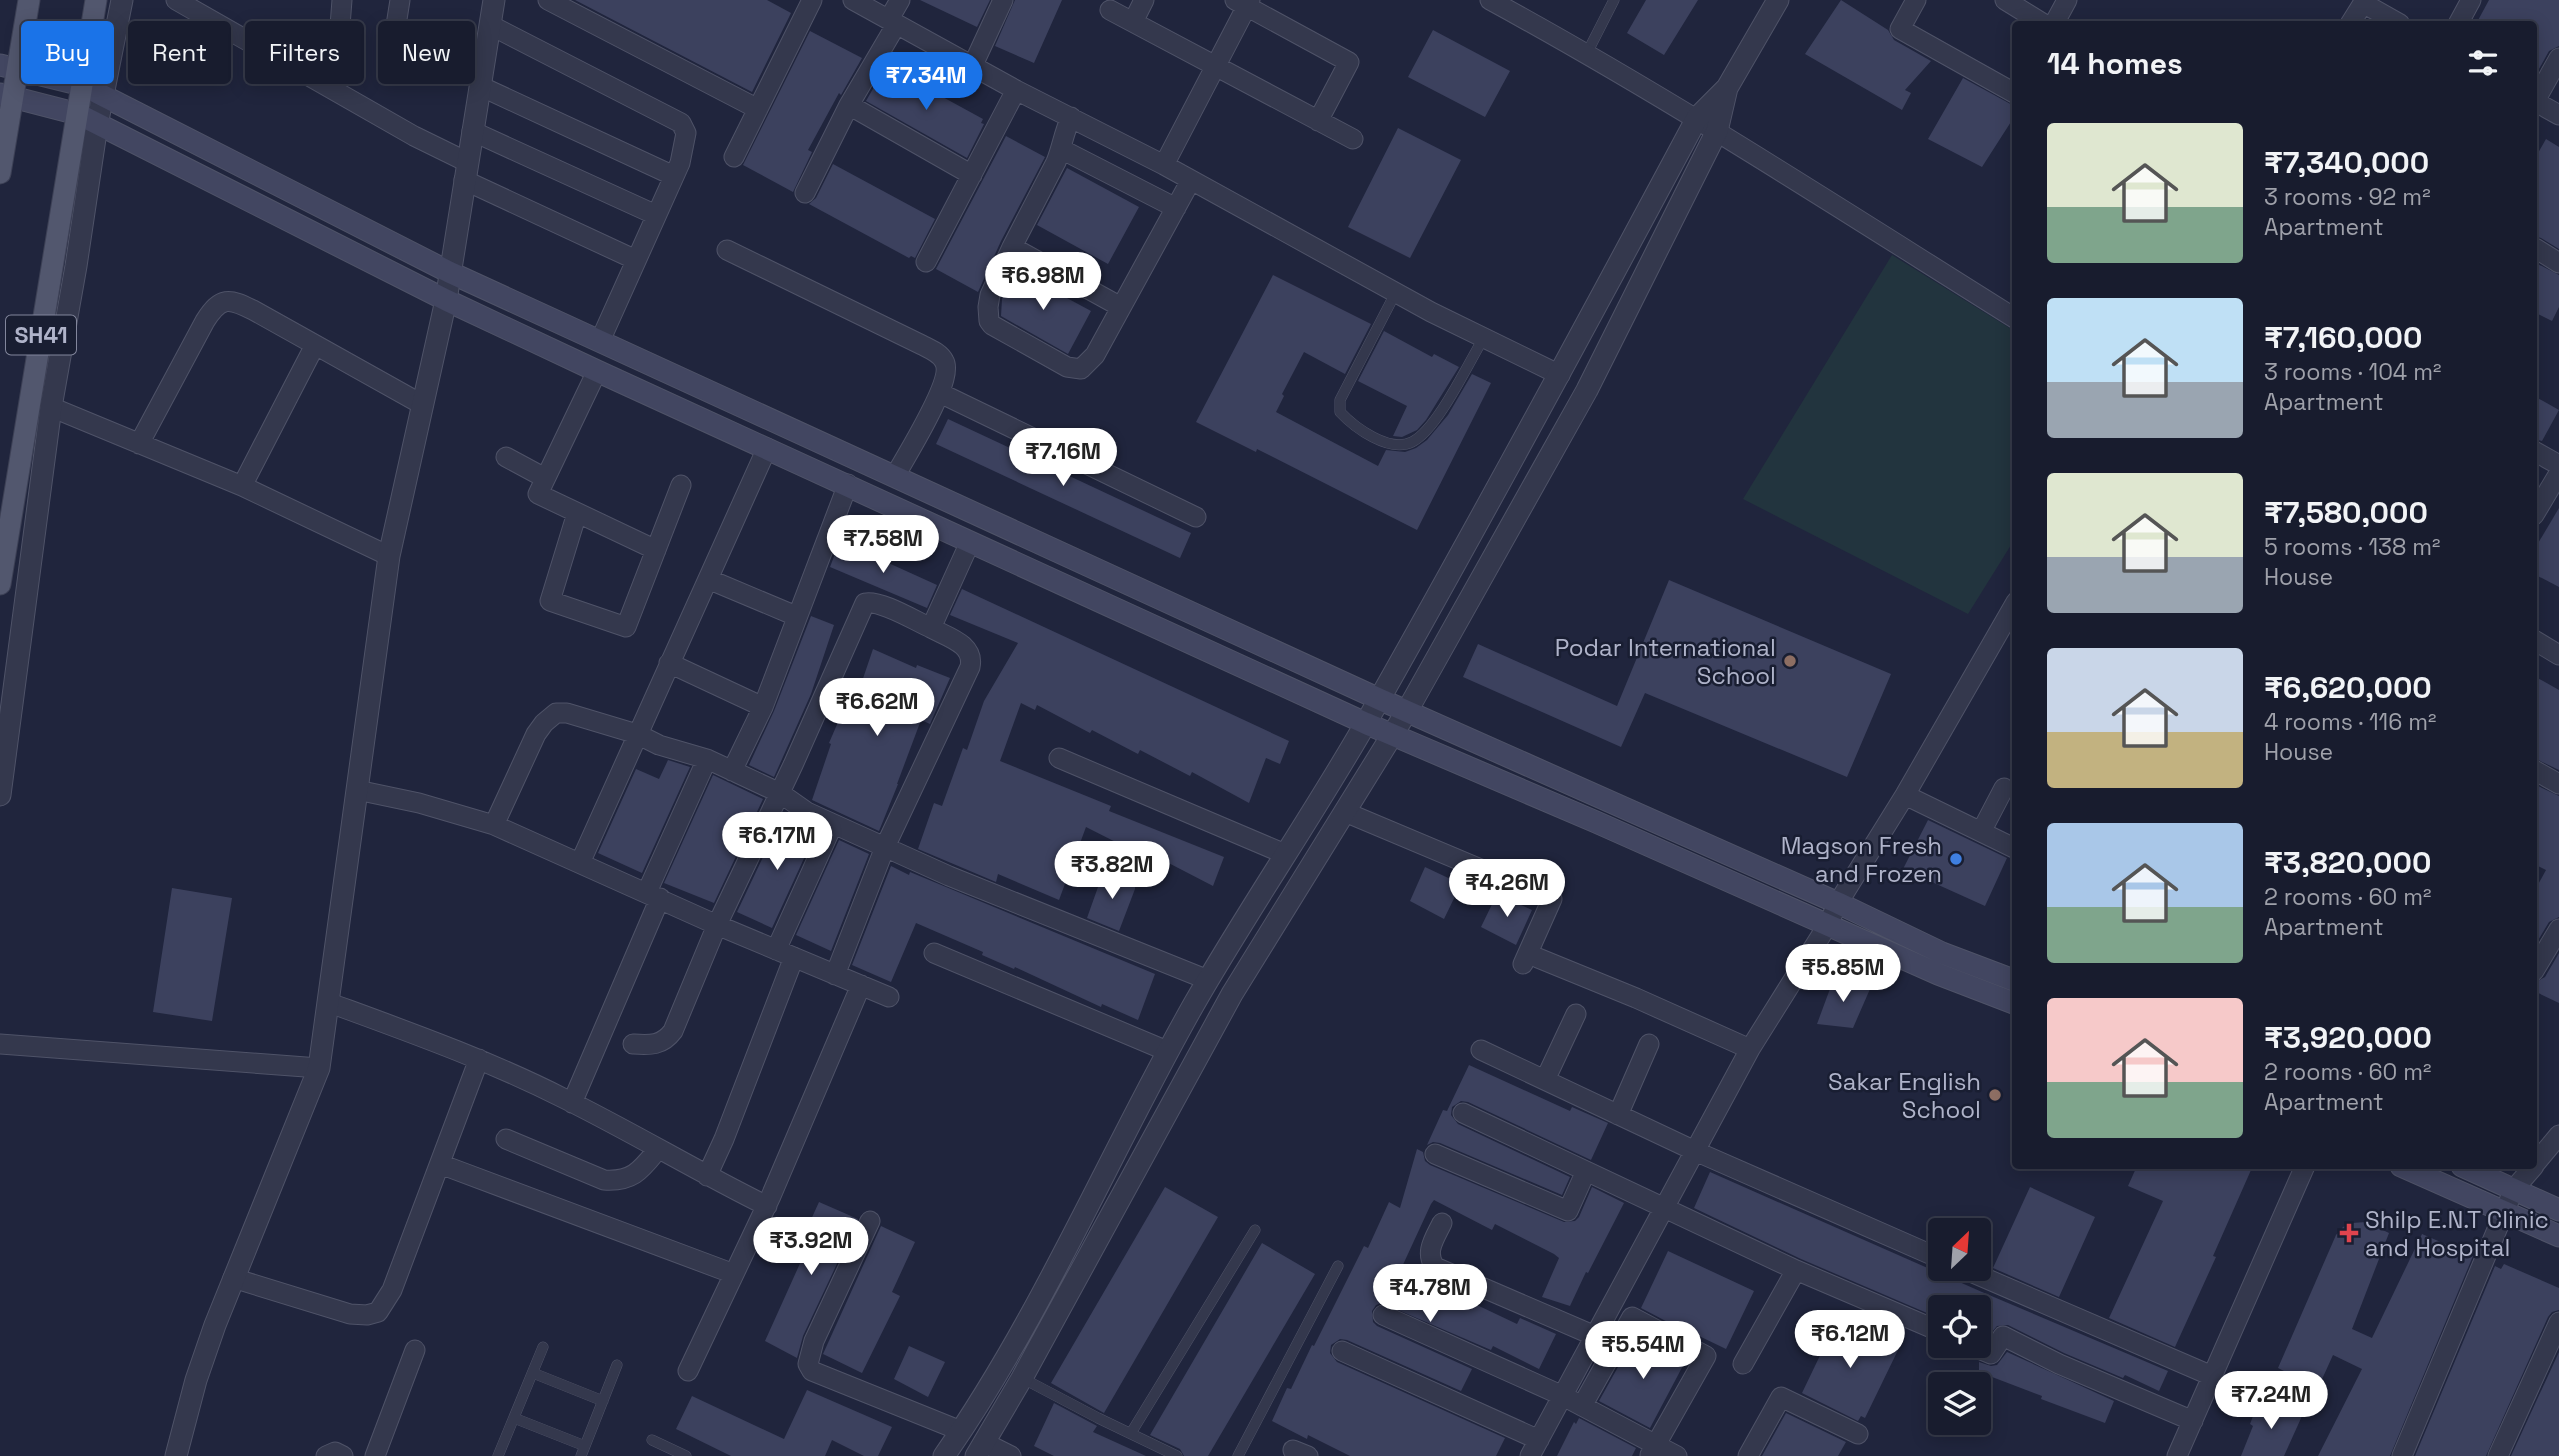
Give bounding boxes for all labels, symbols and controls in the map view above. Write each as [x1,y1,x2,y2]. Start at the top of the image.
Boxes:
chip: Buy [21,21,114,84]
chip: Rent [128,21,231,84]
chip: Filters [245,21,364,84]
chip: New [378,21,475,84]
text: 14 homes [2047,44,2183,83]
icon: filters [2464,44,2502,82]
pin: ₹7.34M [869,52,983,112]
text: ₹7.34M [885,60,967,90]
text: ₹7,340,000 [2264,143,2429,182]
icon: home [2103,151,2187,235]
text: 3 rooms · 92 m² [2264,182,2431,212]
text: Apartment [2264,212,2384,242]
pin: ₹6.98M [986,252,1100,312]
text: ₹6.98M [1001,260,1085,290]
road number: SH41 [6,316,76,354]
text: ₹7,160,000 [2264,318,2422,357]
icon: home [2103,326,2187,410]
text: 3 rooms · 104 m² [2264,357,2441,387]
text: Apartment [2264,387,2384,417]
pin: ₹7.16M [1006,428,1120,488]
text: ₹7.16M [1025,436,1101,466]
text: ₹7,580,000 [2264,493,2428,532]
icon: home [2103,501,2187,585]
pin: ₹7.58M [826,516,940,575]
text: ₹7.58M [843,523,923,553]
text: 5 rooms · 138 m² [2264,532,2440,562]
text: House [2264,562,2333,592]
place label: Podar International School [1555,632,1776,691]
marker: Podar International School [1782,653,1798,669]
text: ₹6,620,000 [2264,668,2432,707]
icon: home [2103,676,2187,760]
pin: ₹6.62M [820,678,934,738]
text: ₹6.62M [835,686,919,716]
text: 4 rooms · 116 m² [2264,707,2436,737]
text: House [2264,737,2333,767]
pin: ₹6.17M [720,812,834,872]
text: ₹6.17M [738,820,816,850]
place label: Magson Fresh and Frozen [1781,830,1942,889]
pin: ₹3.82M [1055,842,1169,901]
text: ₹3,820,000 [2264,843,2431,882]
text: ₹3.82M [1071,849,1153,879]
marker: Magson Fresh and Frozen [1948,851,1964,867]
icon: home [2103,851,2187,935]
pin: ₹4.26M [1450,860,1564,919]
text: ₹4.26M [1465,867,1549,897]
text: 2 rooms · 60 m² [2264,882,2431,912]
text: Apartment [2264,912,2384,942]
pin: ₹5.85M [1786,944,1900,1004]
text: ₹5.85M [1802,952,1884,982]
text: ₹3,920,000 [2264,1018,2432,1057]
icon: home [2103,1026,2187,1110]
text: 2 rooms · 60 m² [2264,1057,2431,1087]
place label: Sakar English School [1828,1066,1981,1125]
marker: Sakar English School [1987,1087,2003,1103]
text: Apartment [2264,1087,2384,1117]
place label: Shilp E.N.T Clinic and Hospital [2365,1204,2549,1263]
pin: ₹3.92M [754,1218,868,1277]
north arrow [1928,1218,1992,1281]
map controls [1928,1218,1991,1435]
marker: Shilp E.N.T Clinic and Hospital [2339,1223,2359,1243]
text: ₹3.92M [769,1225,853,1255]
pin: ₹4.78M [1373,1264,1487,1324]
text: ₹4.78M [1389,1272,1471,1302]
button: locate [1928,1295,1991,1358]
pin: ₹6.12M [1793,1310,1907,1370]
text: ₹6.12M [1811,1318,1889,1348]
pin: ₹5.54M [1586,1322,1700,1381]
text: ₹5.54M [1601,1329,1685,1359]
button: layers [1928,1372,1991,1435]
pin: ₹7.24M [2214,1372,2328,1431]
text: ₹7.24M [2231,1379,2311,1409]

